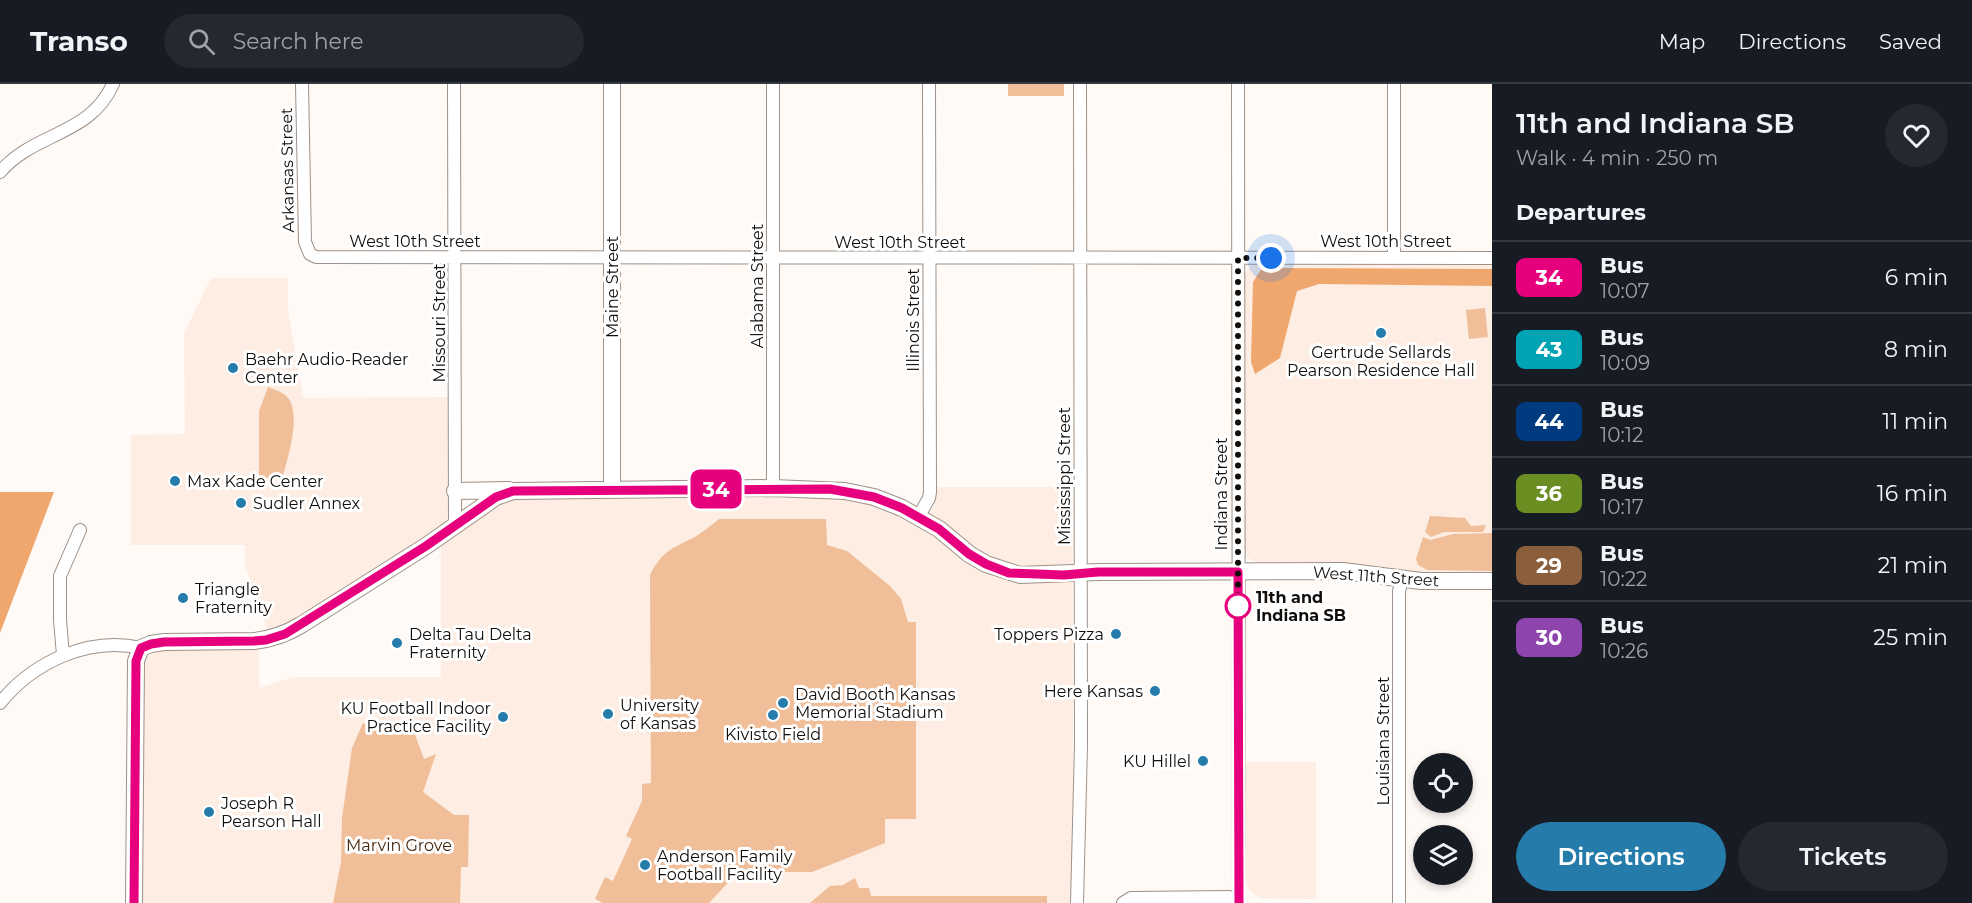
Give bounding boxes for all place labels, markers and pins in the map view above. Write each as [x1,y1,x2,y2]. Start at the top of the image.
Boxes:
marker: Gertrude Sellards Pearson Residence Hall [1374,326,1388,340]
place label: Gertrude Sellards Pearson Residence Hall [1287,343,1475,380]
place label: Baehr Audio-Reader Center [245,350,408,387]
marker: Baehr Audio-Reader Center [226,361,240,375]
place label: Max Kade Center [187,472,324,491]
marker: Max Kade Center [168,474,182,488]
place label: Sudler Annex [253,494,361,513]
marker: Sudler Annex [234,496,248,510]
place label: Triangle Fraternity [195,580,272,617]
place label: 11th and Indiana SB [1256,588,1346,625]
marker: Triangle Fraternity [176,591,190,605]
marker: 11th and Indiana SB [1225,593,1251,619]
place label: Delta Tau Delta Fraternity [409,625,532,662]
place label: Toppers Pizza [994,625,1104,644]
marker: Toppers Pizza [1109,627,1123,641]
marker: Delta Tau Delta Fraternity [390,636,404,650]
place label: Here Kansas [1044,682,1143,701]
marker: Here Kansas [1148,684,1162,698]
place label: David Booth Kansas Memorial Stadium [795,685,956,722]
place label: University of Kansas [620,696,699,733]
marker: David Booth Kansas Memorial Stadium [776,696,790,710]
place label: KU Football Indoor Practice Facility [341,699,491,736]
marker: University of Kansas [601,707,615,721]
marker: Kivisto Field [766,708,780,722]
marker: KU Football Indoor Practice Facility [496,710,510,724]
place label: Kivisto Field [725,725,821,744]
place label: KU Hillel [1123,752,1191,771]
marker: KU Hillel [1196,754,1210,768]
place label: Joseph R Pearson Hall [220,794,321,831]
marker: Joseph R Pearson Hall [202,805,216,819]
place label: Anderson Family Football Facility [657,847,793,884]
marker: Anderson Family Football Facility [638,858,652,872]

